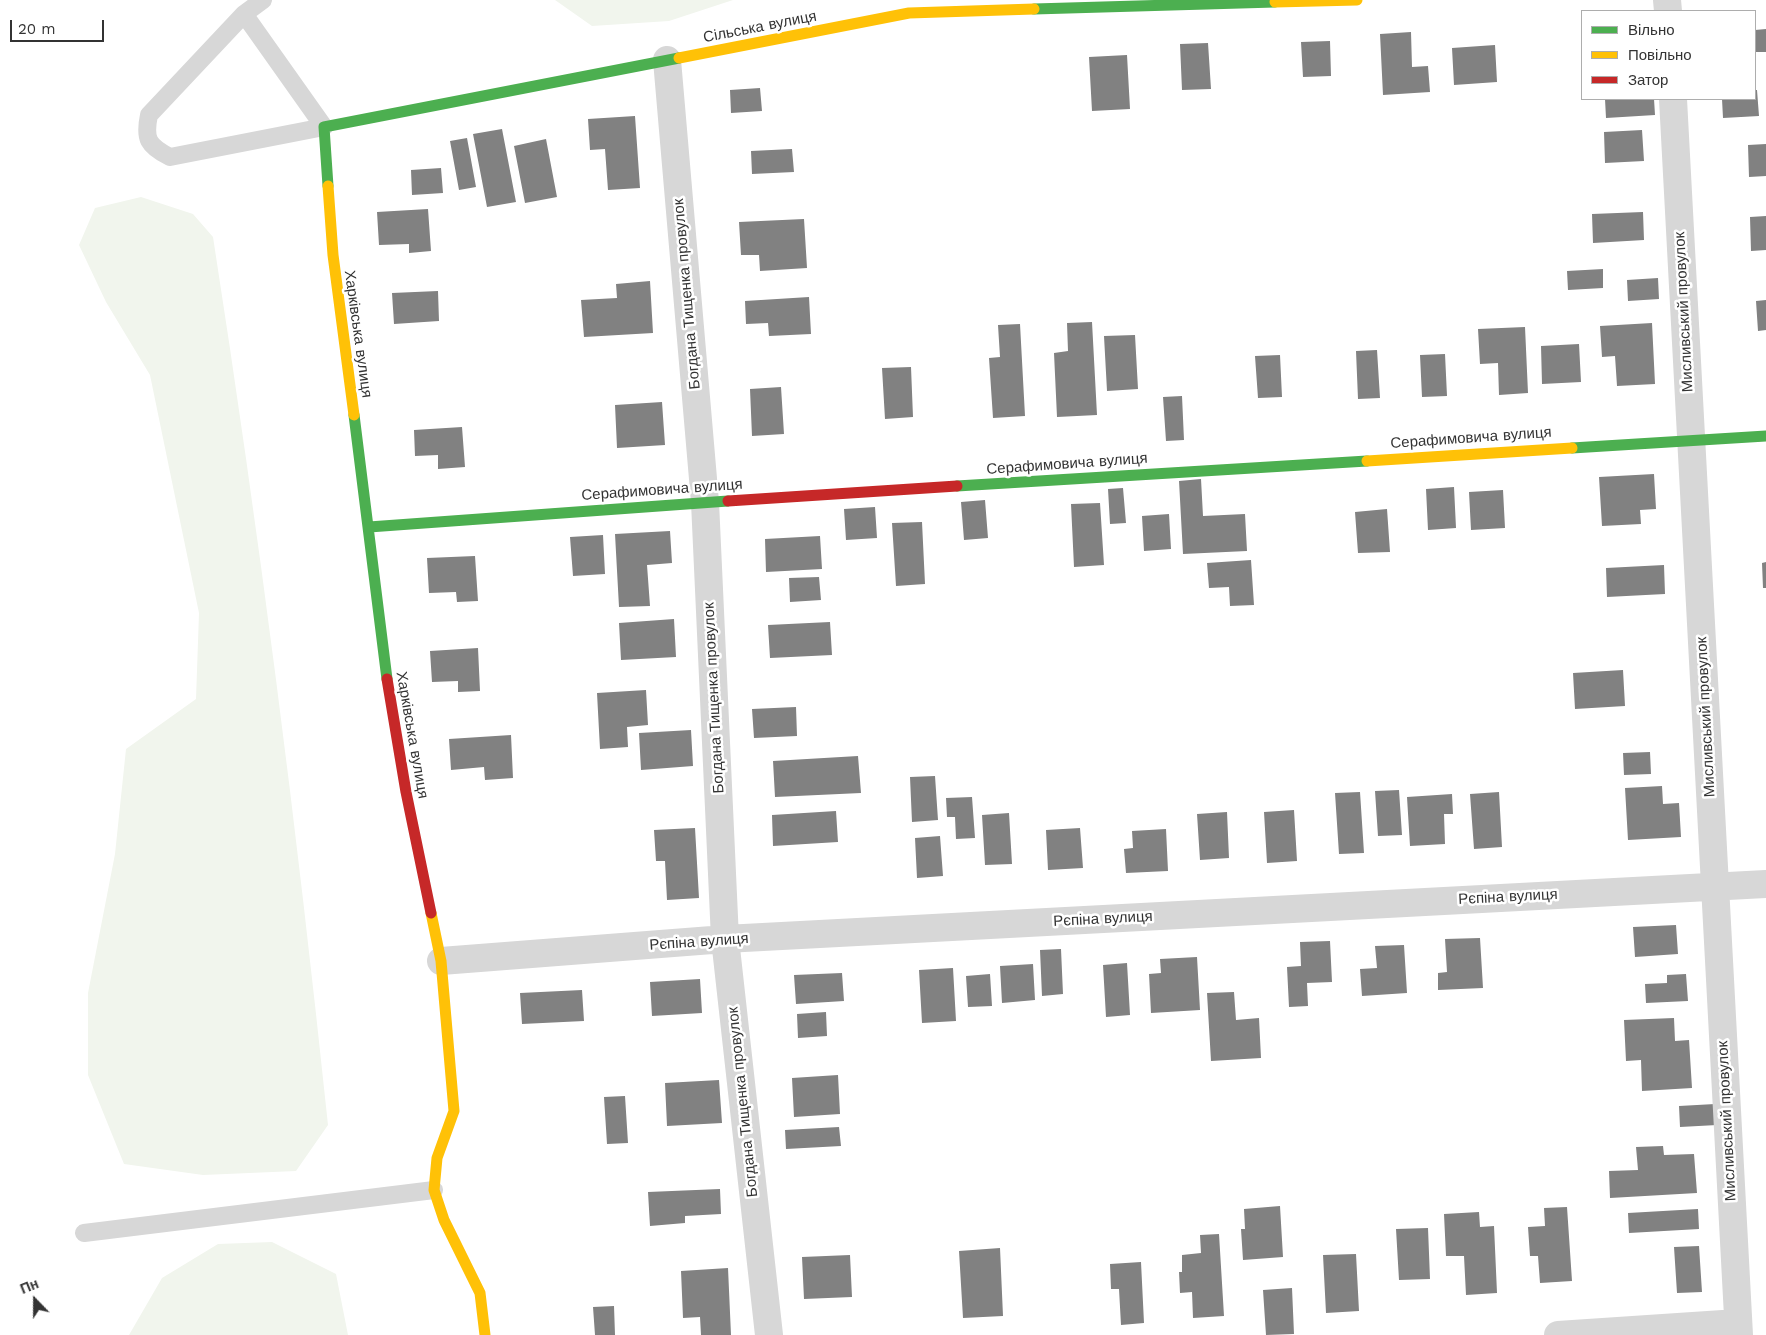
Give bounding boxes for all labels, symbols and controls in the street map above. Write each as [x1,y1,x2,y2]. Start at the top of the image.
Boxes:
street label: Сільська вулиця [702,7,818,47]
scale bar [12,10,106,42]
legend [1581,10,1756,100]
text: 20 m [18,20,56,38]
text: Вільно [1628,21,1675,39]
text: Повільно [1628,46,1692,64]
text: Затор [1628,71,1668,89]
street label: Богдана Тищенка провулок [670,198,704,390]
street label: Мисливський провулок [1671,231,1697,393]
street label: Харківська вулиця [340,269,376,399]
street label: Серафимовича вулиця [1390,423,1552,453]
street label: Серафимовича вулиця [986,449,1148,479]
street label: Серафимовича вулиця [581,475,743,505]
street label: Богдана Тищенка провулок [700,602,728,794]
street label: Мисливський провулок [1693,636,1719,798]
street label: Харківська вулиця [392,670,432,800]
street label: Рєпіна вулиця [1458,885,1558,909]
street label: Рєпіна вулиця [1053,907,1153,931]
street label: Рєпіна вулиця [649,930,749,954]
street label: Богдана Тищенка провулок [724,1006,762,1198]
street label: Мисливський провулок [1714,1040,1740,1202]
north arrow [10,1275,60,1325]
text: Пн [18,1275,41,1297]

